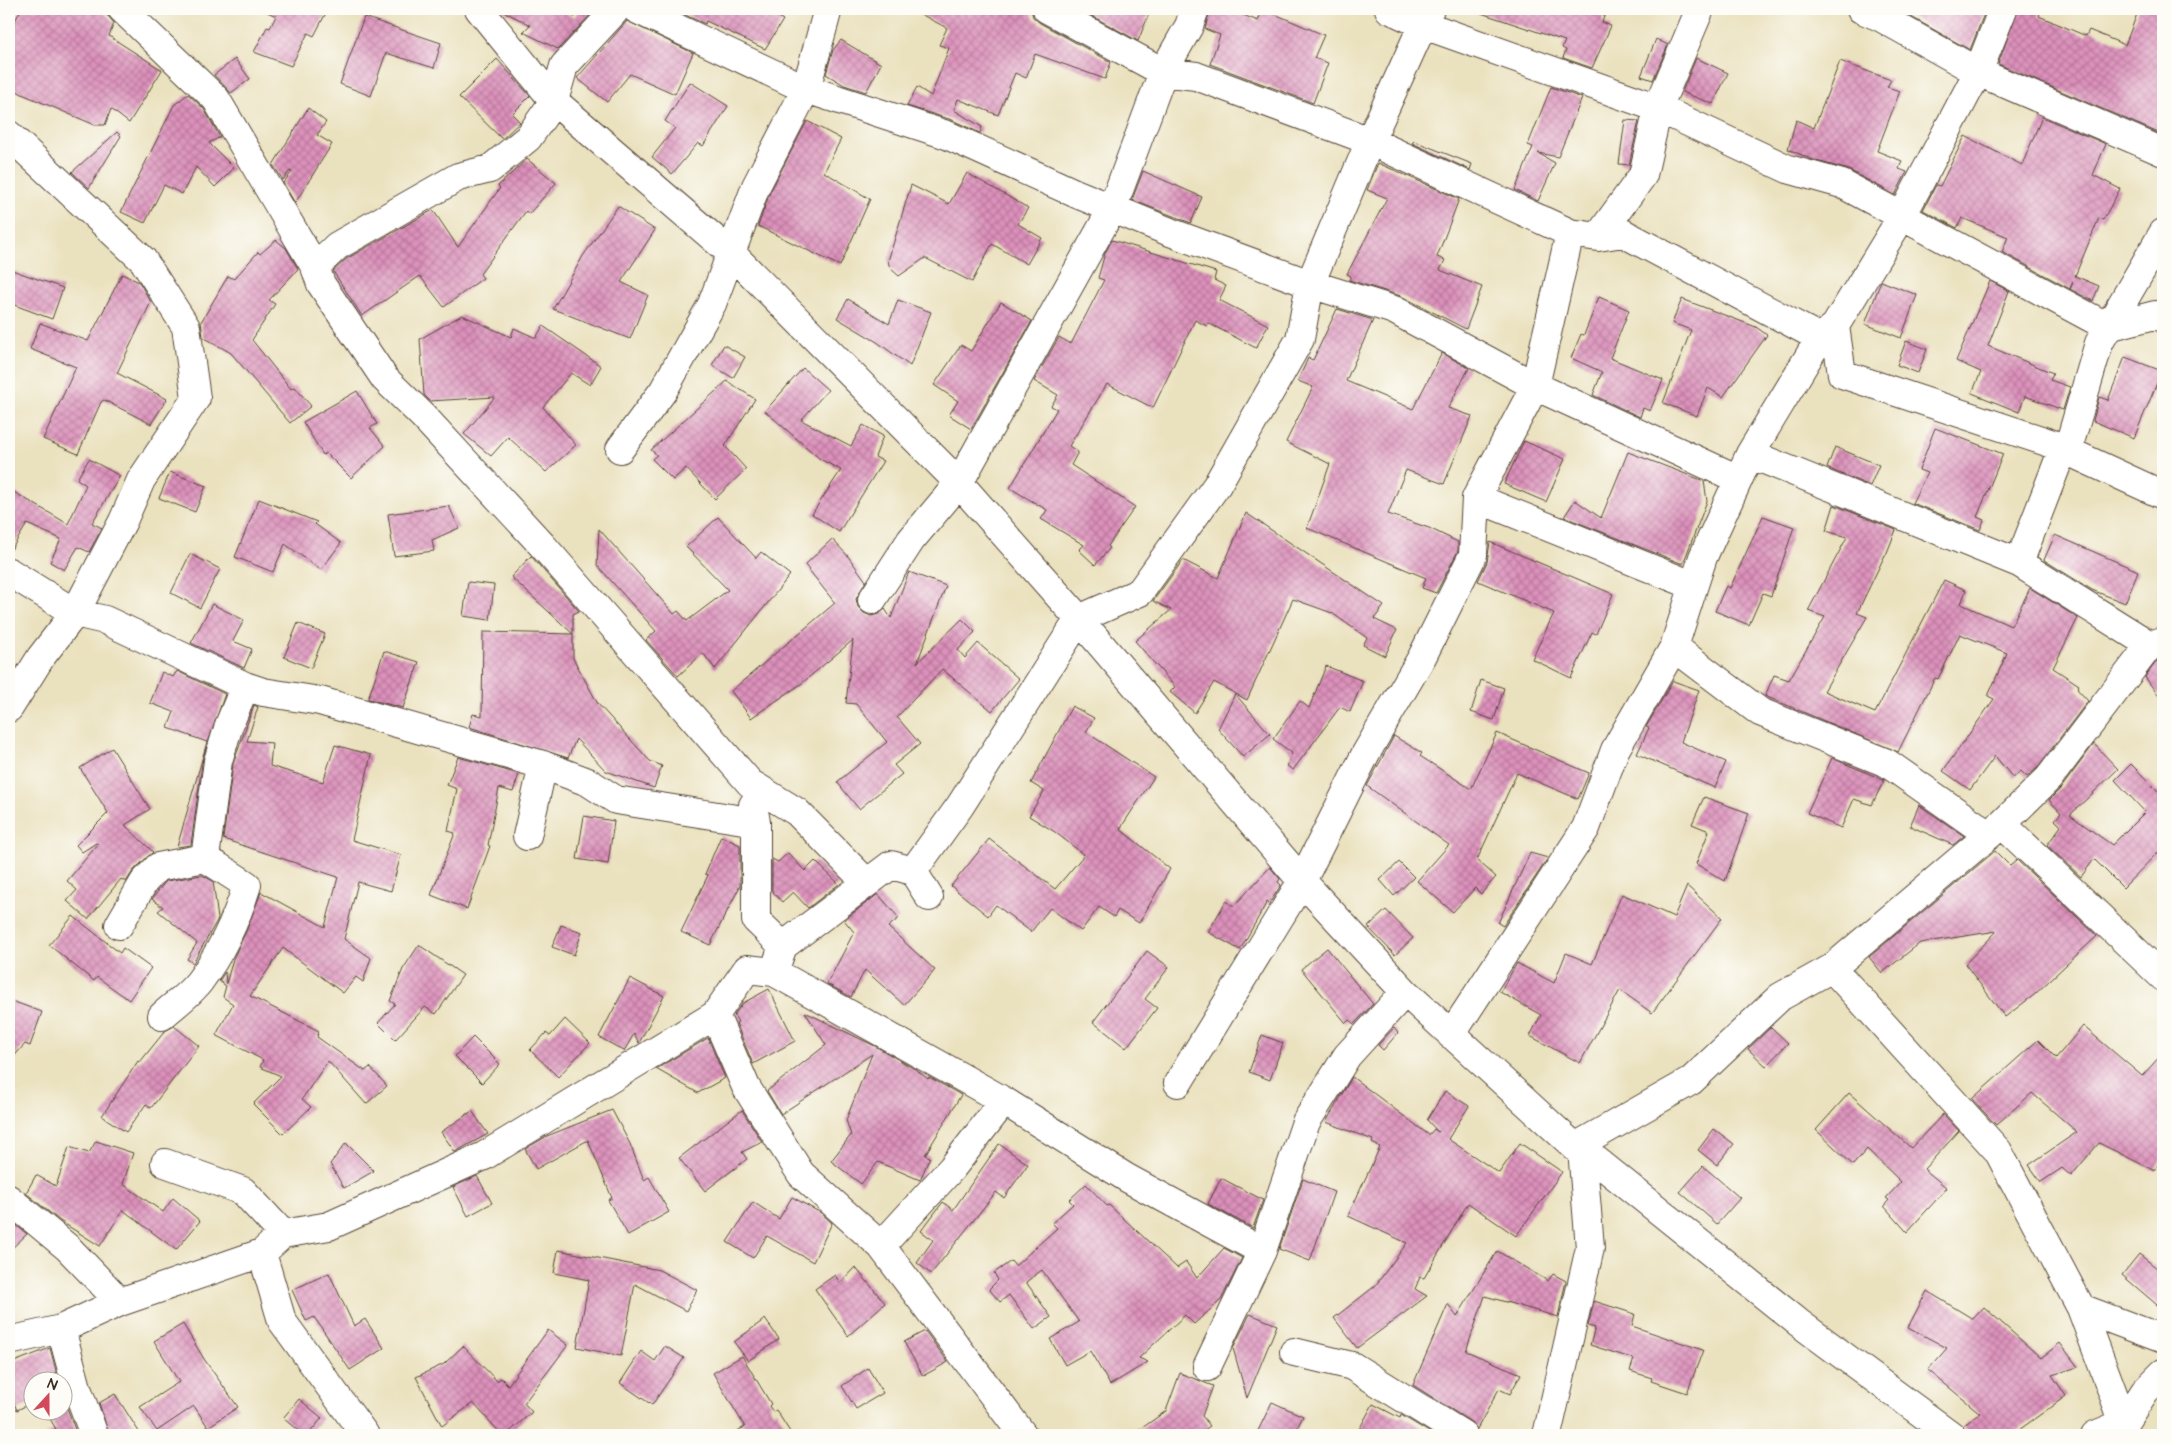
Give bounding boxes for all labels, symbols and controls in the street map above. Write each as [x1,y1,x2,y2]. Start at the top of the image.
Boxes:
north arrow [22,1372,72,1422]
text: N [45,1374,60,1396]

